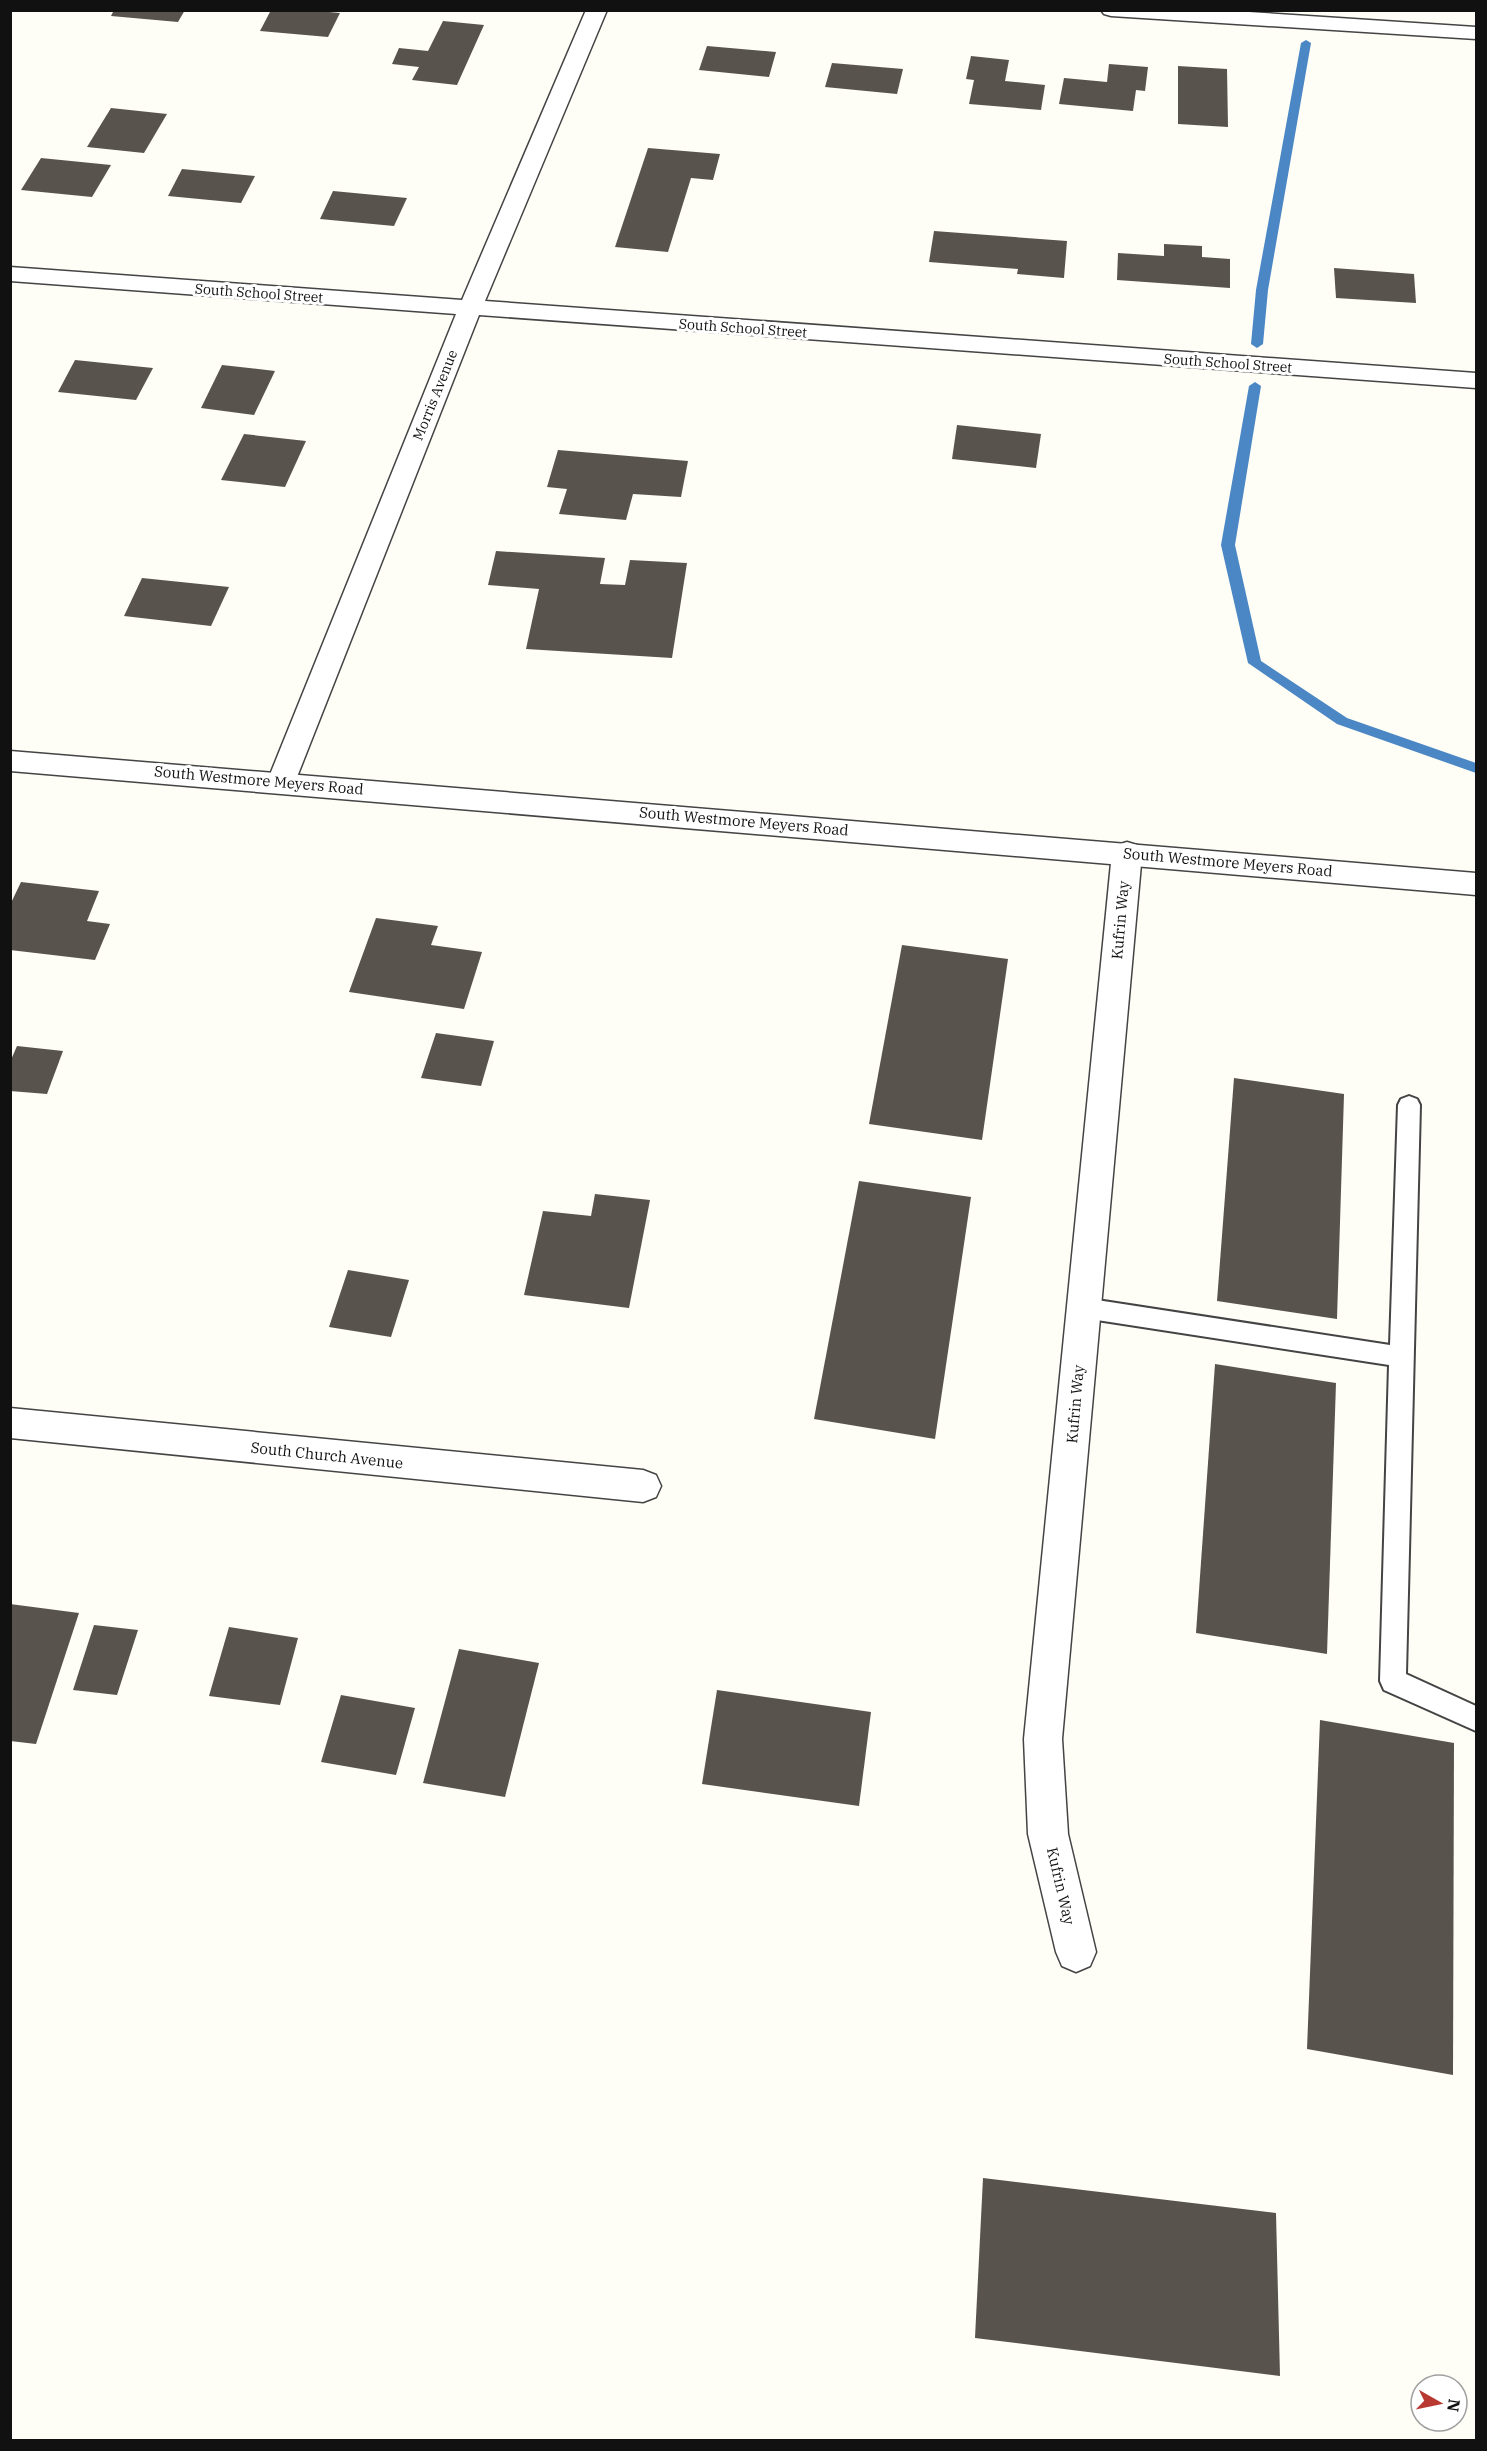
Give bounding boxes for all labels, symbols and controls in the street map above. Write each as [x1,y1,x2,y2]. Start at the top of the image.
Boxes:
street label: South School Street [194,280,324,306]
street label: South School Street [678,315,808,341]
street label: Morris Avenue [409,347,461,443]
street label: South School Street [1163,350,1293,376]
street label: South Westmore Meyers Road [153,761,365,799]
street label: South Westmore Meyers Road [638,802,850,840]
street label: South Westmore Meyers Road [1122,843,1334,881]
street label: Kufrin Way [1107,880,1133,960]
street label: Kufrin Way [1062,1364,1088,1444]
street label: South Church Avenue [250,1438,404,1472]
street label: Kufrin Way [1043,1845,1079,1927]
north arrow [1409,2373,1469,2433]
text: N [1443,2398,1465,2413]

